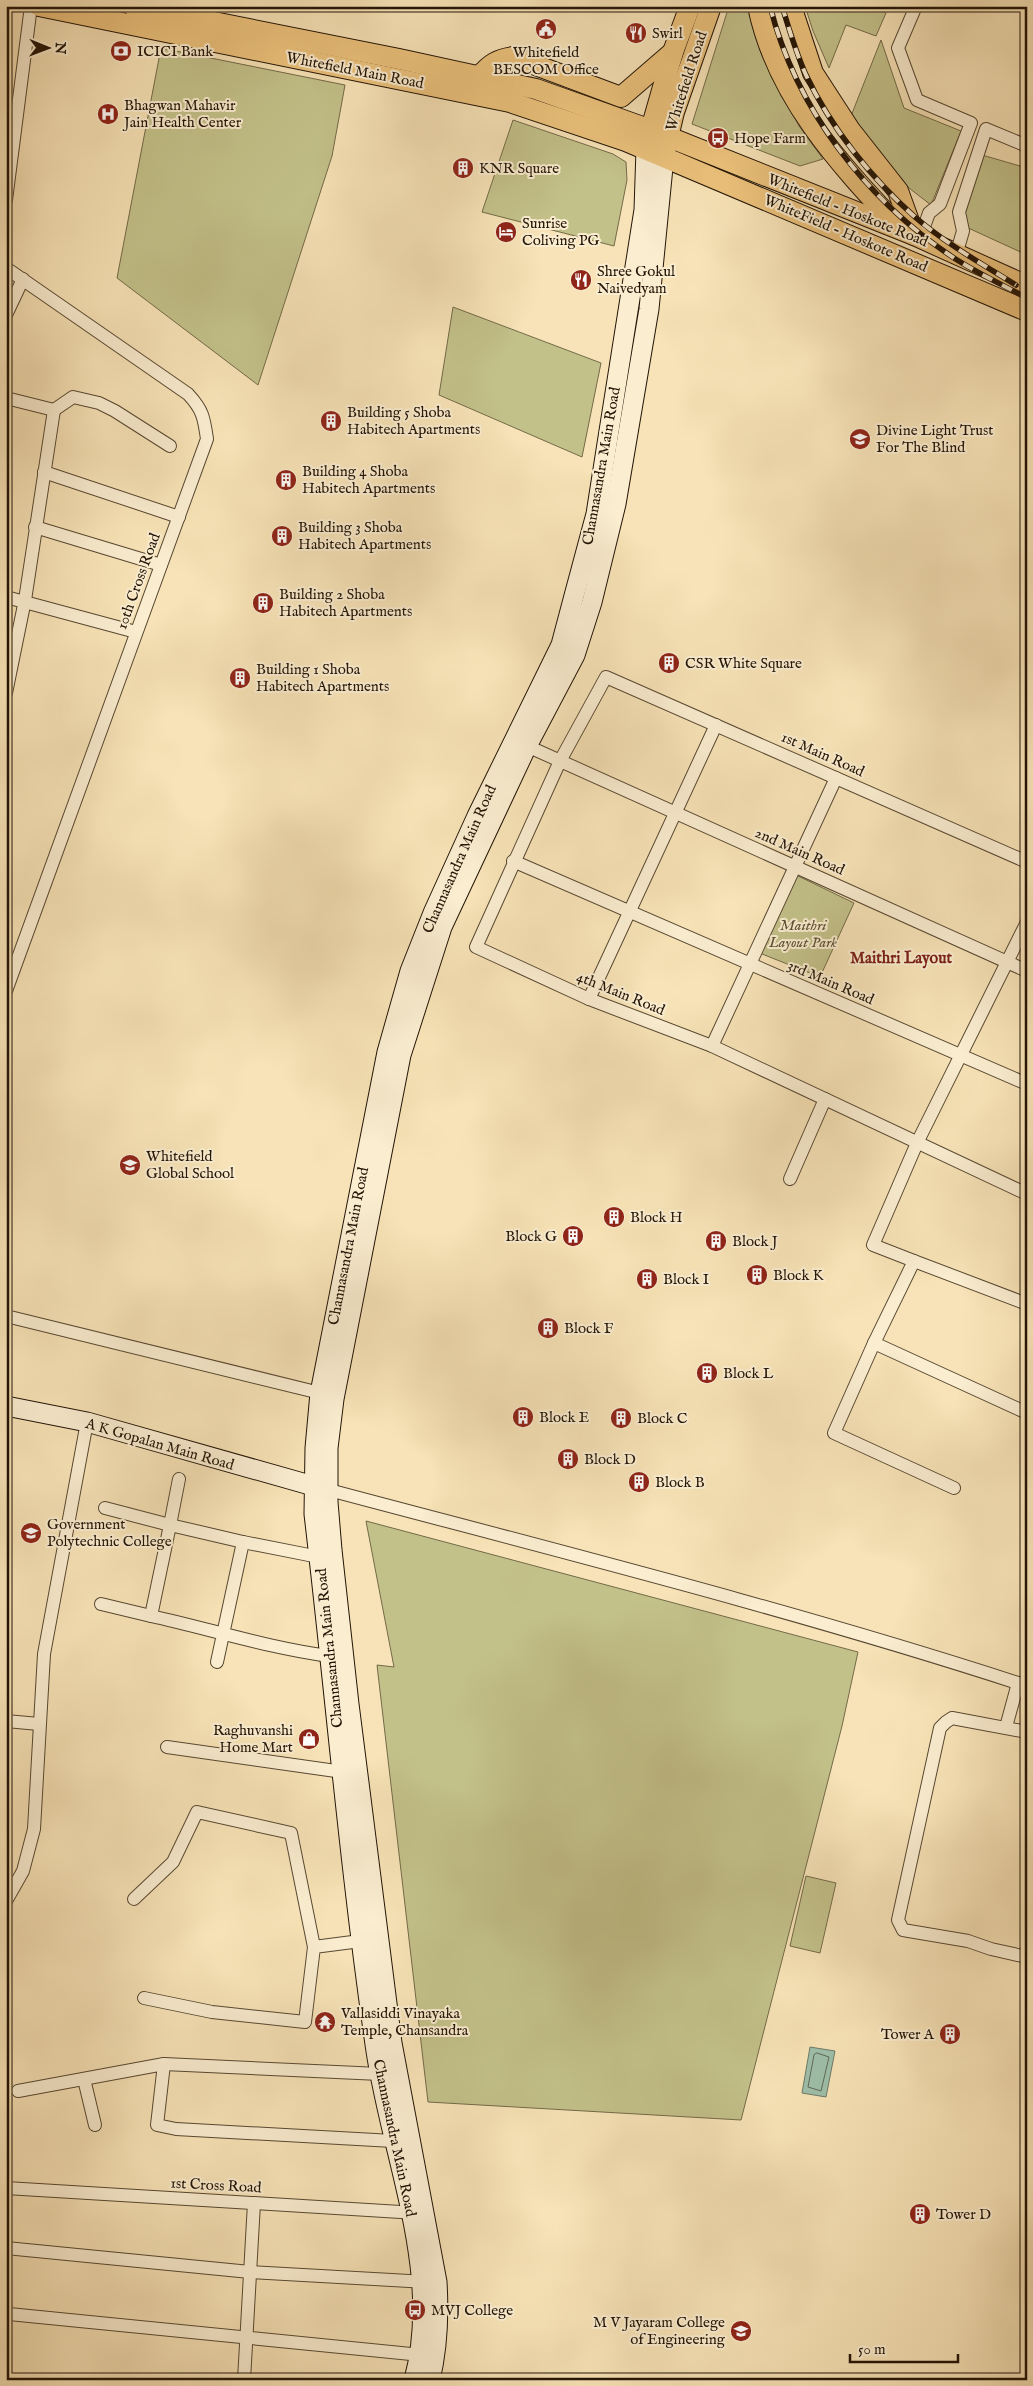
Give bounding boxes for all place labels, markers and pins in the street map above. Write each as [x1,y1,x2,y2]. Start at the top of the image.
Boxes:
public building icon: Whitefield BESCOM Office [534,17,558,41]
restaurant icon: Swirl [624,21,648,45]
place label: Swirl [652,24,684,43]
bank icon: ICICI Bank [109,39,133,63]
place label: ICICI Bank [137,42,214,61]
place label: Whitefield BESCOM Office [493,43,599,79]
place label: Bhagwan Mahavir Jain Health Center [122,96,242,132]
hospital icon: Bhagwan Mahavir Jain Health Center [96,102,120,126]
bus stop icon: Hope Farm [706,126,730,150]
place label: Hope Farm [734,129,806,148]
building icon: KNR Square [451,156,475,180]
place label: KNR Square [479,159,559,178]
place label: Sunrise Coliving PG [522,214,600,250]
hotel icon: Sunrise Coliving PG [494,220,518,244]
place label: Shree Gokul Naivedyam [597,262,676,298]
restaurant icon: Shree Gokul Naivedyam [569,268,593,292]
place label: Building 5 Shoba Habitech Apartments [347,403,480,439]
building icon: Building 5 Shoba Habitech Apartments [319,409,343,433]
place label: Divine Light Trust For The Blind [876,421,993,457]
school or university icon: Divine Light Trust For The Blind [848,427,872,451]
place label: Building 4 Shoba Habitech Apartments [302,462,435,498]
building icon: Building 4 Shoba Habitech Apartments [274,468,298,492]
place label: Building 3 Shoba Habitech Apartments [298,518,431,554]
building icon: Building 3 Shoba Habitech Apartments [270,524,294,548]
place label: Building 2 Shoba Habitech Apartments [279,585,412,621]
building icon: Building 2 Shoba Habitech Apartments [251,591,275,615]
building icon: CSR White Square [657,651,681,675]
place label: CSR White Square [685,654,802,673]
place label: Building 1 Shoba Habitech Apartments [256,660,389,696]
building icon: Building 1 Shoba Habitech Apartments [228,666,252,690]
place label: Whitefield Global School [146,1147,235,1183]
school or university icon: Whitefield Global School [118,1153,142,1177]
building icon: Block H [602,1205,626,1229]
place label: Block H [630,1208,683,1227]
building icon: Block G [561,1224,585,1248]
place label: Block G [505,1227,557,1246]
building icon: Block J [704,1229,728,1253]
place label: Block J [732,1232,778,1251]
building icon: Block K [745,1263,769,1287]
place label: Block K [773,1266,824,1285]
building icon: Block I [635,1267,659,1291]
place label: Block I [663,1270,710,1289]
building icon: Block F [536,1316,560,1340]
place label: Block F [564,1319,614,1338]
building icon: Block L [695,1361,719,1385]
place label: Block L [723,1364,774,1383]
building icon: Block E [511,1405,535,1429]
building icon: Block C [609,1406,633,1430]
place label: Block E [539,1408,589,1427]
place label: Block C [637,1409,688,1428]
building icon: Block D [556,1447,580,1471]
place label: Block D [584,1450,636,1469]
building icon: Block B [627,1470,651,1494]
place label: Block B [655,1473,705,1492]
place label: Government Polytechnic College [47,1515,172,1551]
school or university icon: Government Polytechnic College [19,1521,43,1545]
place label: Raghuvanshi Home Mart [213,1721,293,1757]
shop icon: Raghuvanshi Home Mart [297,1727,321,1751]
place label: Vallasiddi Vinayaka Temple, Chansandra [340,2004,469,2040]
temple icon: Vallasiddi Vinayaka Temple, Chansandra [313,2010,337,2034]
building icon: Tower A [938,2022,962,2046]
place label: Tower A [881,2025,935,2044]
building icon: Tower D [908,2202,932,2226]
place label: Tower D [936,2205,991,2224]
bus stop icon: MVJ College [403,2298,427,2322]
place label: MVJ College [431,2301,513,2320]
place label: M V Jayaram College of Engineering [593,2313,726,2349]
school or university icon: M V Jayaram College of Engineering [729,2319,753,2343]

